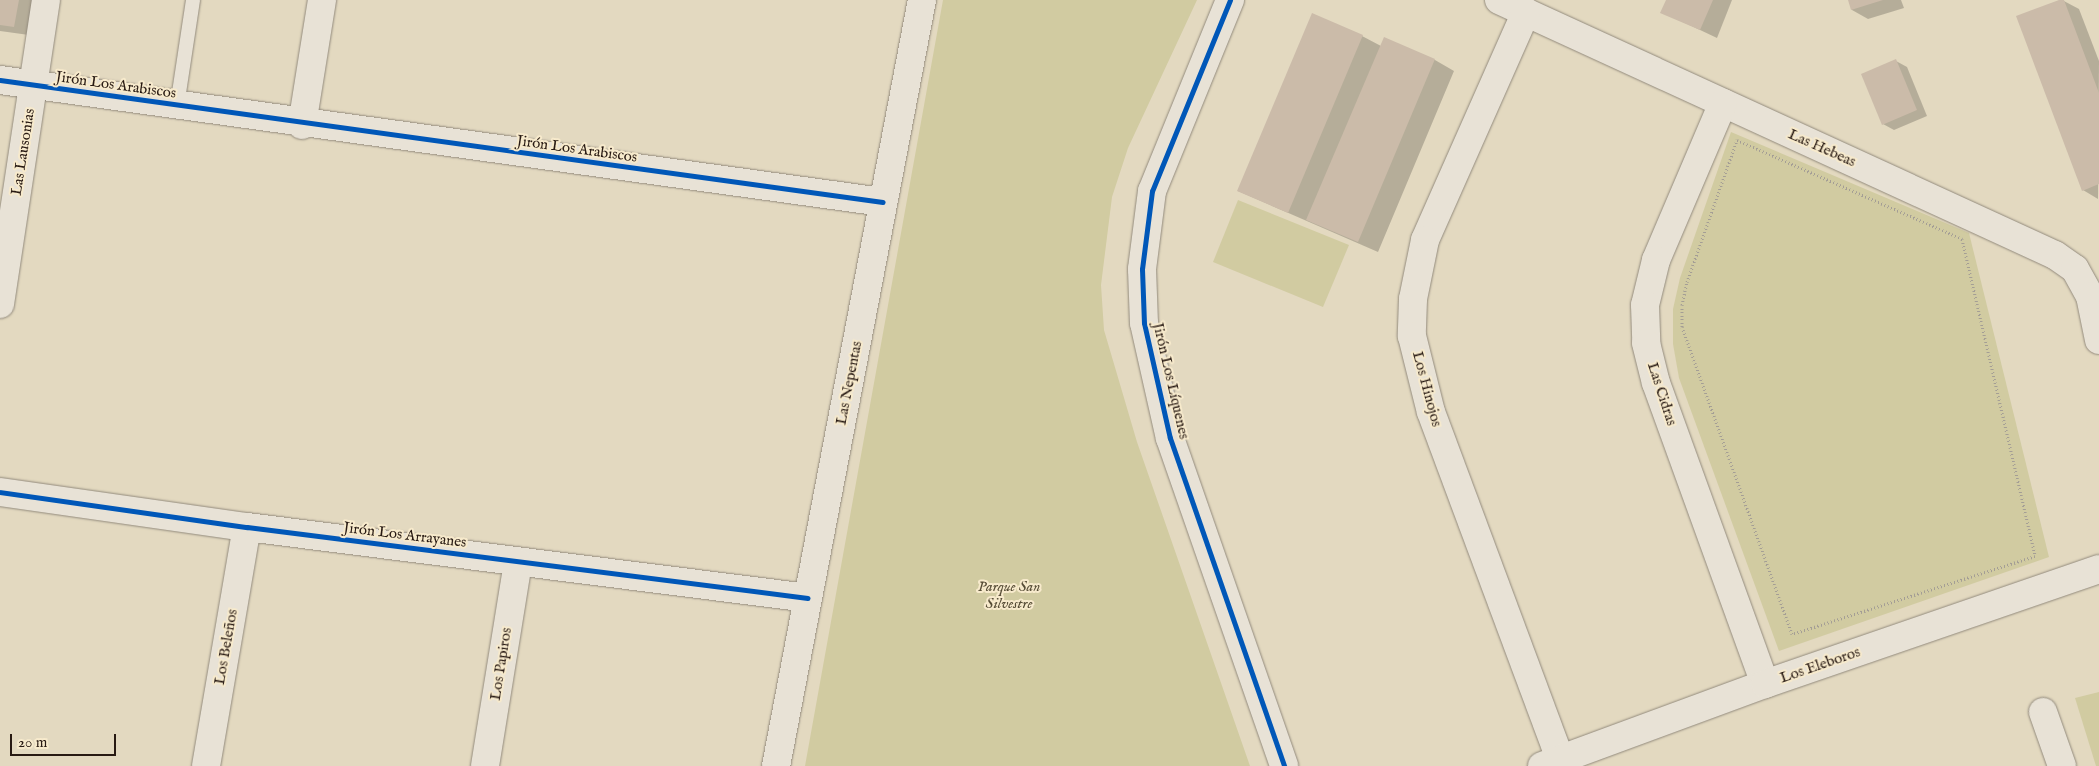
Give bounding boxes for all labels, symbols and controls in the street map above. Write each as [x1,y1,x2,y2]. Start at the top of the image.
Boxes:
street label: Jirón Los Arabiscos [55,68,177,102]
street label: Las Lausonias [7,107,39,197]
street label: Las Hebeas [1785,125,1859,171]
street label: Jirón Los Arabiscos [516,132,638,166]
street label: Jirón Los Líquenes [1149,321,1193,441]
street label: Las Nepentas [832,340,866,426]
street label: Los Hinojos [1408,349,1446,429]
street label: Las Cidras [1643,360,1681,428]
street label: Jirón Los Arrayanes [343,519,467,551]
park label: Parque San Silvestre [978,577,1040,612]
street label: Los Beleños [210,608,242,686]
street label: Los Papiros [486,626,516,702]
street label: Los Eleboros [1778,643,1862,687]
scale bar [12,724,119,756]
text: 20 m [18,733,47,752]

